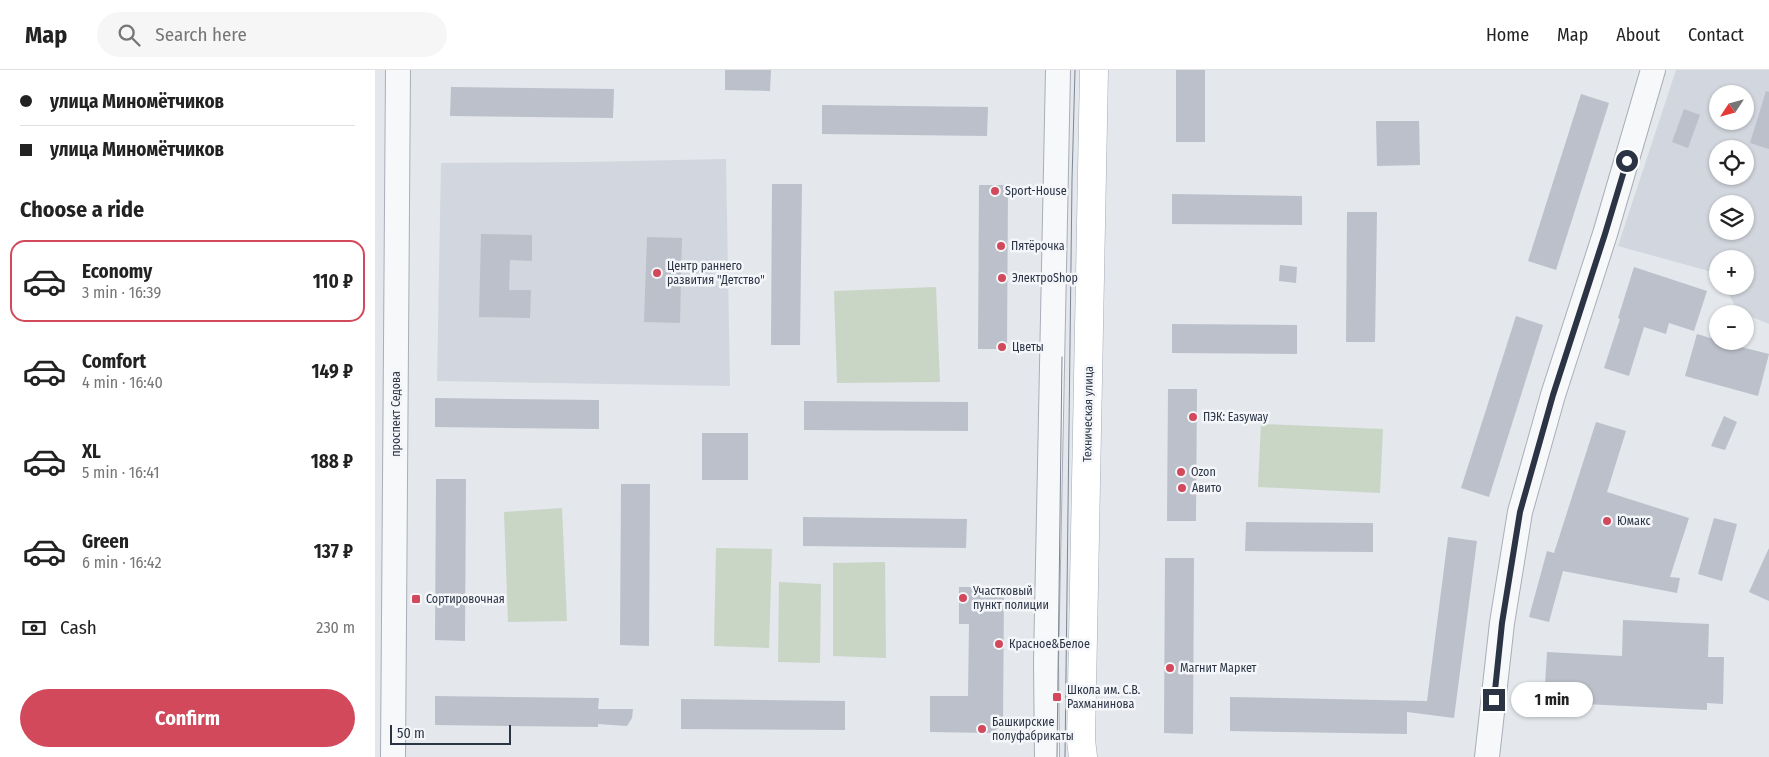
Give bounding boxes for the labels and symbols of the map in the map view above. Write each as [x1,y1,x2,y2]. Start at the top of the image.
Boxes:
north arrow [1709,85,1754,130]
route start [1616,150,1638,172]
place label: Sport-House [1005,184,1067,198]
marker: Sport-House [989,185,1001,197]
place label: Пятёрочка [1011,239,1065,253]
marker: Пятёрочка [995,240,1007,252]
place label: Центр раннего развития "Детство" [667,259,765,287]
marker: Центр раннего развития "Детство" [651,267,663,279]
place label: ЭлектроShop [1012,271,1078,285]
marker: ЭлектроShop [996,272,1008,284]
place label: Цветы [1012,340,1044,354]
marker: Цветы [996,341,1008,353]
street label: Техническая улица [1080,366,1096,462]
street label: проспект Седова [389,371,403,457]
place label: ПЭК: Easyway [1203,410,1269,424]
marker: ПЭК: Easyway [1187,411,1199,423]
place label: Ozon [1191,465,1216,479]
marker: Ozon [1175,466,1187,478]
place label: Авито [1192,481,1222,495]
marker: Авито [1176,482,1188,494]
place label: Юмакс [1617,514,1651,528]
marker: Юмакс [1601,515,1613,527]
place label: Участковый пункт полиции [972,584,1049,612]
place label: Сортировочная [426,592,505,606]
marker: Участковый пункт полиции [957,592,969,604]
marker: Сортировочная [410,593,422,605]
place label: Красное&Белое [1009,637,1090,651]
marker: Красное&Белое [993,638,1005,650]
place label: Магнит Маркет [1180,661,1257,675]
marker: Магнит Маркет [1164,662,1176,674]
callout: 1 min [1511,682,1594,718]
place label: Школа им. С.В. Рахманинова [1067,683,1141,711]
route end [1483,689,1505,711]
marker: Школа им. С.В. Рахманинова [1051,691,1063,703]
place label: Башкирские полуфабрикаты [992,715,1074,743]
scale bar [390,722,511,745]
marker: Башкирские полуфабрикаты [976,723,988,735]

